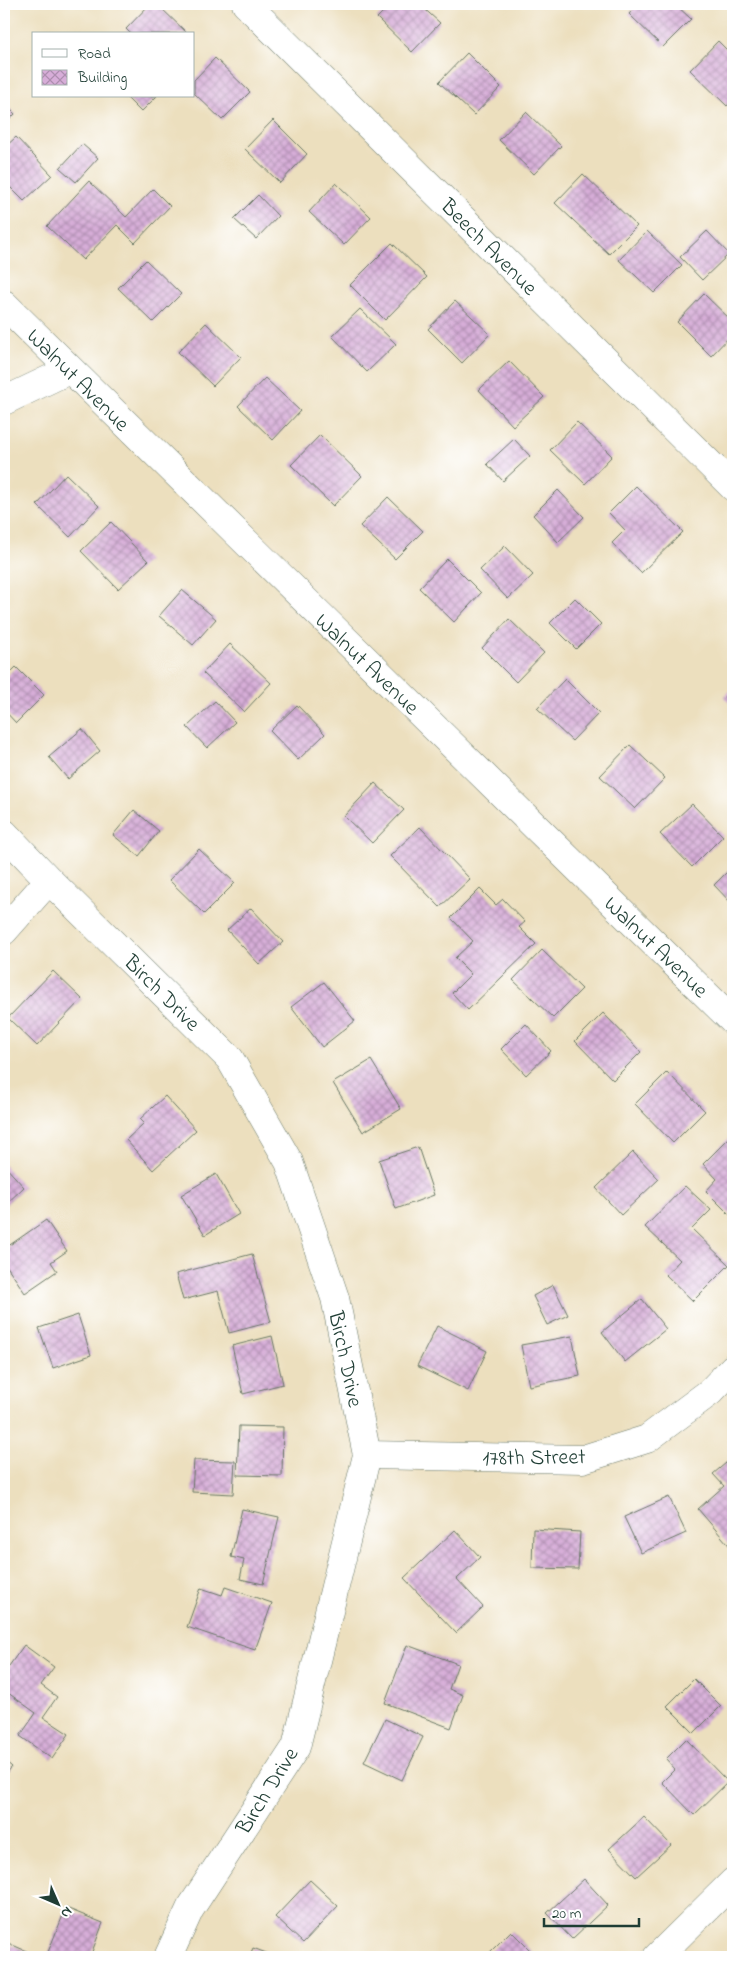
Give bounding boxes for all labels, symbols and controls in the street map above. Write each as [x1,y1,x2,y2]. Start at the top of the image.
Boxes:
legend [32,32,195,98]
text: Road [78,43,111,65]
text: Building [77,67,127,90]
street label: Beech Avenue [431,192,544,304]
street label: Walnut Avenue [18,322,136,440]
street label: Walnut Avenue [306,607,426,724]
street label: Walnut Avenue [595,890,715,1007]
street label: Birch Drive [114,948,207,1040]
street label: Birch Drive [318,1308,370,1411]
street label: 178th Street [482,1442,586,1476]
street label: Birch Drive [229,1742,308,1842]
north arrow [32,1878,82,1928]
scale bar [544,1896,640,1928]
text: N [55,1901,77,1923]
text: 20 m [552,1903,582,1925]

